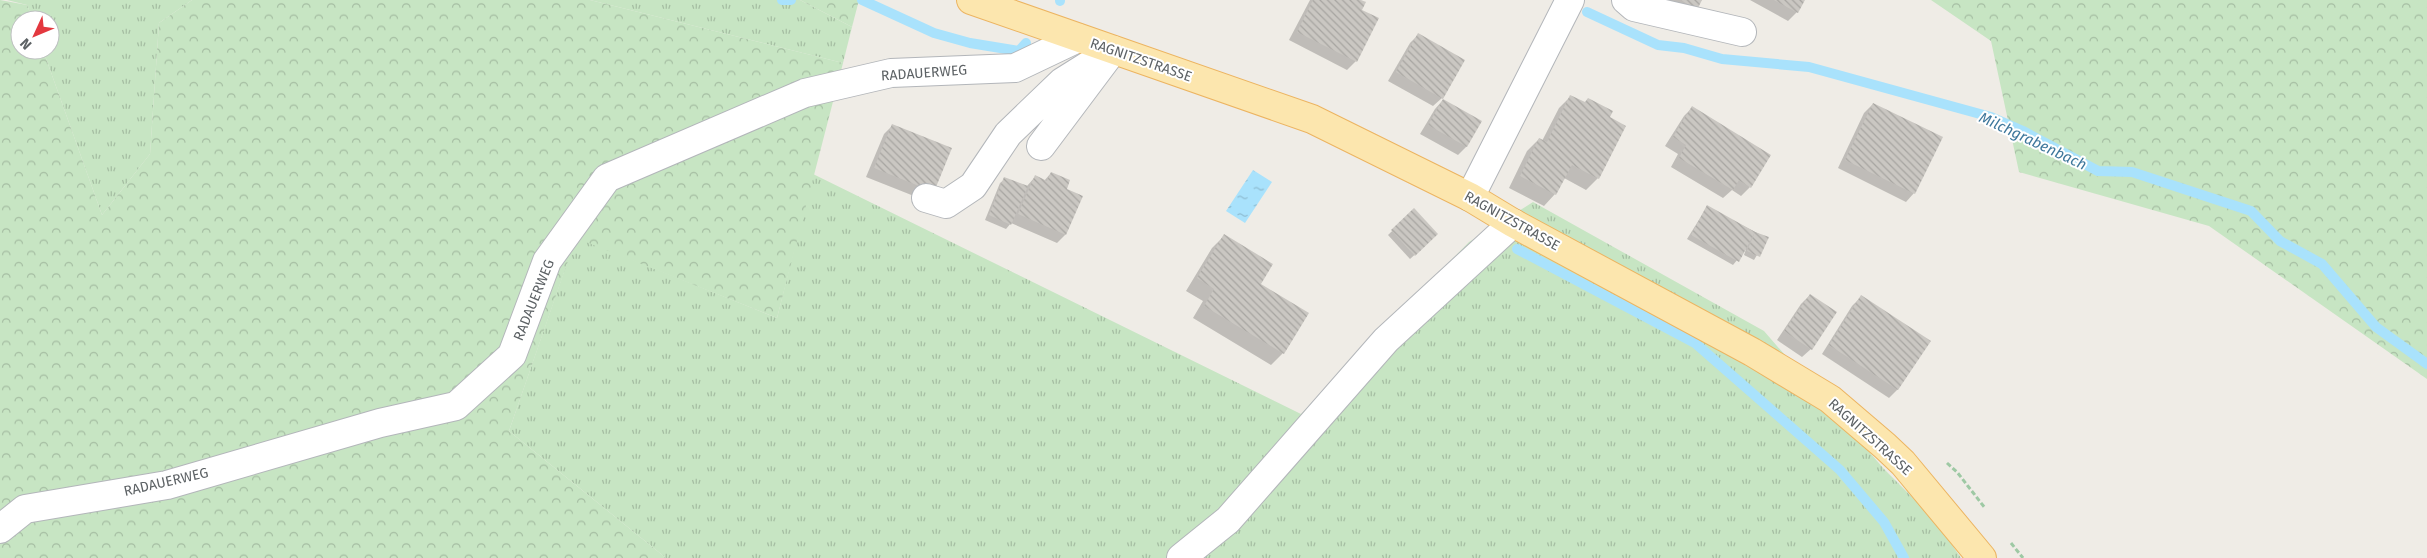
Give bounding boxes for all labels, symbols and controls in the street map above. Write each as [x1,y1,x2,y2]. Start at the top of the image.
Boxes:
north arrow [10,10,60,60]
text: N [17,34,35,53]
street label: RAGNITZSTRASSE [1088,35,1194,85]
street label: RADAUERWEG [880,62,968,84]
water label: Milchgrabenbach [1976,108,2090,174]
street label: RAGNITZSTRASSE [1461,188,1563,254]
street label: RADAUERWEG [510,257,558,343]
street label: RAGNITZSTRASSE [1825,395,1915,479]
street label: RADAUERWEG [122,464,210,500]

